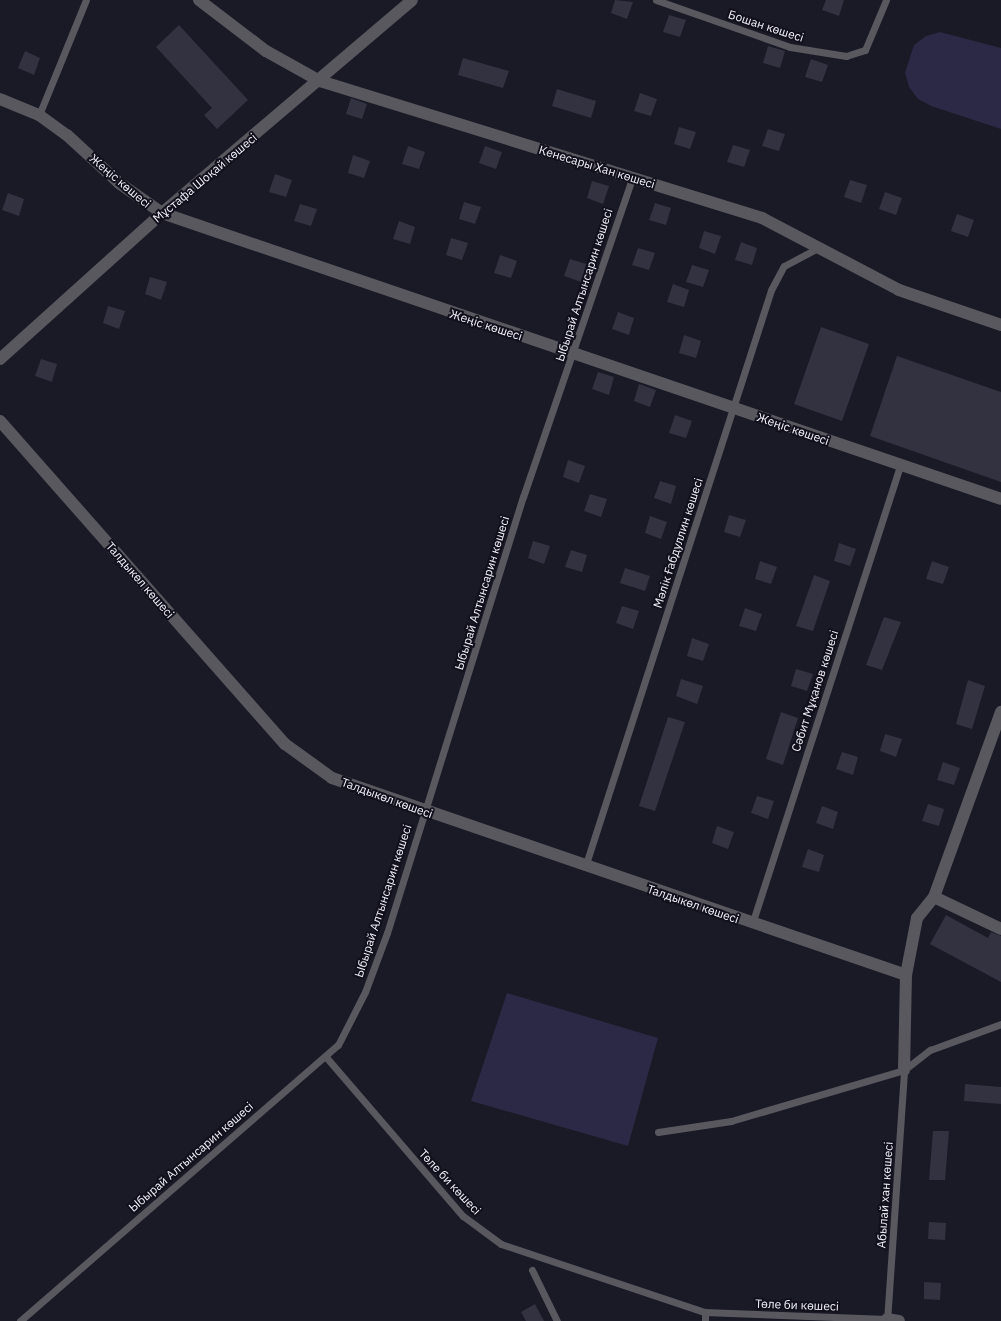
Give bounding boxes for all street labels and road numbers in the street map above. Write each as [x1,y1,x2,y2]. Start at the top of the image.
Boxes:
street label: Бошан көшесі [726,7,806,45]
street label: Мұстафа Шоқай көшесі [150,130,260,226]
street label: Кенесары Хан көшесі [537,142,657,192]
street label: Жеңіс көшесі [86,151,154,211]
street label: Ыбырай Алтынсарин көшесі [552,207,616,363]
street label: Жеңіс көшесі [448,306,524,344]
street label: Жеңіс көшесі [755,410,831,448]
street label: Мәлік Ғабдуллин көшесі [650,476,706,610]
street label: Ыбырай Алтынсарин көшесі [452,514,512,672]
street label: Талдыкөл көшесі [103,539,177,621]
street label: Сәбит Мұқанов көшесі [789,628,841,754]
street label: Талдыкөл көшесі [339,775,435,821]
street label: Ыбырай Алтынсарин көшесі [351,823,415,979]
street label: Талдыкөл көшесі [645,882,741,926]
street label: Ыбырай Алтынсарин көшесі [126,1099,256,1215]
street label: Абылай хан көшесі [874,1141,896,1249]
street label: Төле би көшесі [416,1146,484,1218]
street label: Төле би көшесі [755,1296,839,1314]

